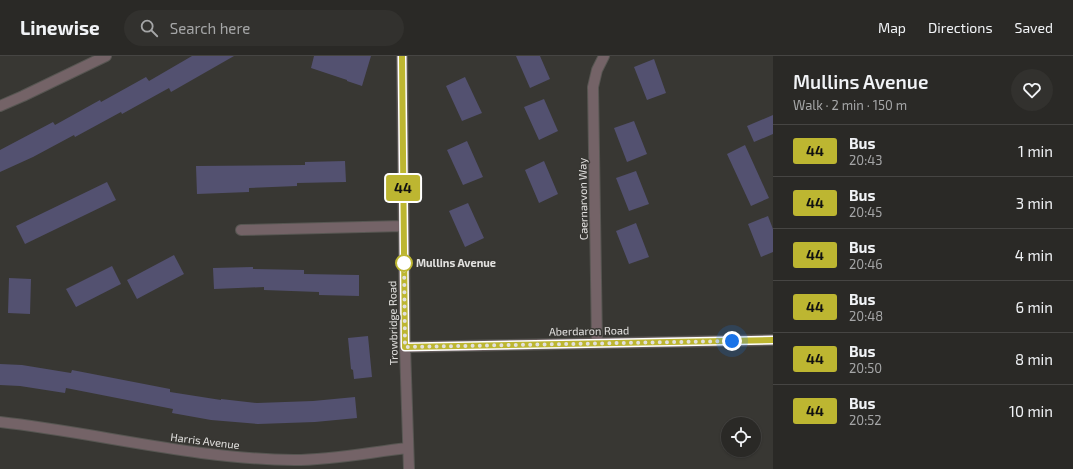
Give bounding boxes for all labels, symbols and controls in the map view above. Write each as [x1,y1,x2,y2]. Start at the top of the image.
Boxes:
search box [124,10,404,46]
text: Linewise [20,16,100,39]
icon: search [138,17,160,39]
text: Search here [170,19,250,37]
text: Map [878,19,906,36]
text: Directions [928,19,993,36]
text: Saved [1015,19,1053,36]
button: heart [1011,69,1053,111]
text: Mullins Avenue [793,70,928,93]
text: Walk · 2 min · 150 m [793,97,907,113]
text: Bus [849,134,875,152]
text: 44 [806,142,824,159]
text: 1 min [1018,142,1053,160]
text: 20:43 [849,152,882,168]
street label: Caernarvon Way [575,158,590,240]
line badge: 44 [385,175,421,201]
text: 44 [394,179,412,196]
text: Bus [849,186,875,204]
text: 44 [806,194,824,211]
text: 3 min [1016,194,1053,212]
text: 20:45 [849,204,882,220]
text: Bus [849,238,875,256]
text: 44 [806,246,824,263]
text: 4 min [1015,246,1053,264]
marker: Mullins Avenue [395,254,413,272]
place label: Mullins Avenue [416,256,496,269]
text: 20:46 [849,256,883,272]
street label: Trowbridge Road [385,281,400,365]
text: Bus [849,290,875,308]
text: 44 [806,298,824,315]
text: 6 min [1015,298,1053,316]
text: 20:48 [849,308,883,324]
street label: Aberdaron Road [549,323,629,338]
your location [722,331,742,351]
text: Bus [849,342,875,360]
text: 44 [806,350,824,367]
text: 8 min [1015,350,1053,368]
text: 20:50 [849,360,882,376]
text: Bus [849,394,875,412]
text: 44 [806,402,824,419]
text: 10 min [1009,402,1053,420]
text: 20:52 [849,412,882,428]
map controls [721,417,761,457]
button: locate [721,417,761,457]
street label: Harris Avenue [170,430,240,451]

